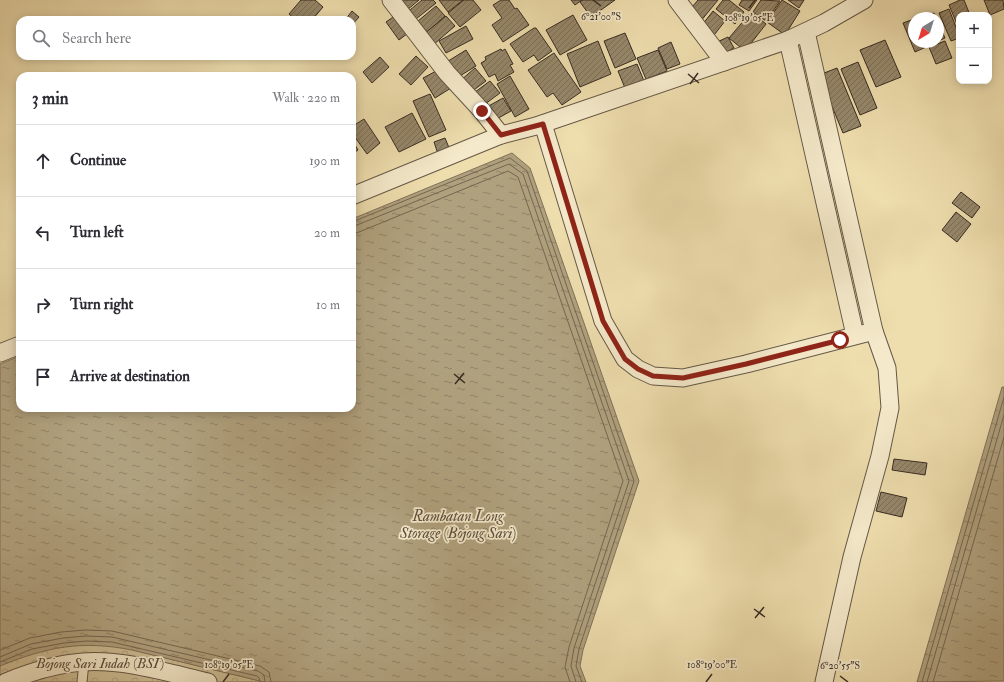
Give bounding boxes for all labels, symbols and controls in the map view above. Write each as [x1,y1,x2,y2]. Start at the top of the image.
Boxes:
text: 6°21'00"S [581,11,621,23]
text: 108°19'05"E [724,12,774,24]
north arrow [908,12,944,48]
map controls [956,12,992,84]
button: + [956,12,992,48]
search box [16,16,356,60]
icon: search [30,27,52,49]
text: Search here [62,29,131,48]
button: − [956,48,992,84]
text: 3 min [32,88,69,109]
text: Walk · 220 m [272,90,340,106]
route end [473,102,491,120]
icon: ahead [32,150,54,172]
text: Continue [70,151,126,170]
text: 190 m [309,153,340,169]
icon: left [32,222,54,244]
text: Turn left [70,223,124,242]
text: 20 m [314,225,340,241]
icon: right [32,294,54,316]
text: Turn right [70,295,133,314]
text: 10 m [316,297,340,313]
route start [831,331,849,349]
icon: arrive [32,366,54,388]
text: Arrive at destination [70,367,190,386]
water label: Rambatan Long Storage (Bojong Sari) [399,507,516,543]
park label: Bojong Sari Indah (BSI) [35,655,164,672]
text: 108°19'05"E [204,659,254,671]
text: 108°19'00"E [687,659,737,671]
text: 6°20'55"S [820,660,860,672]

